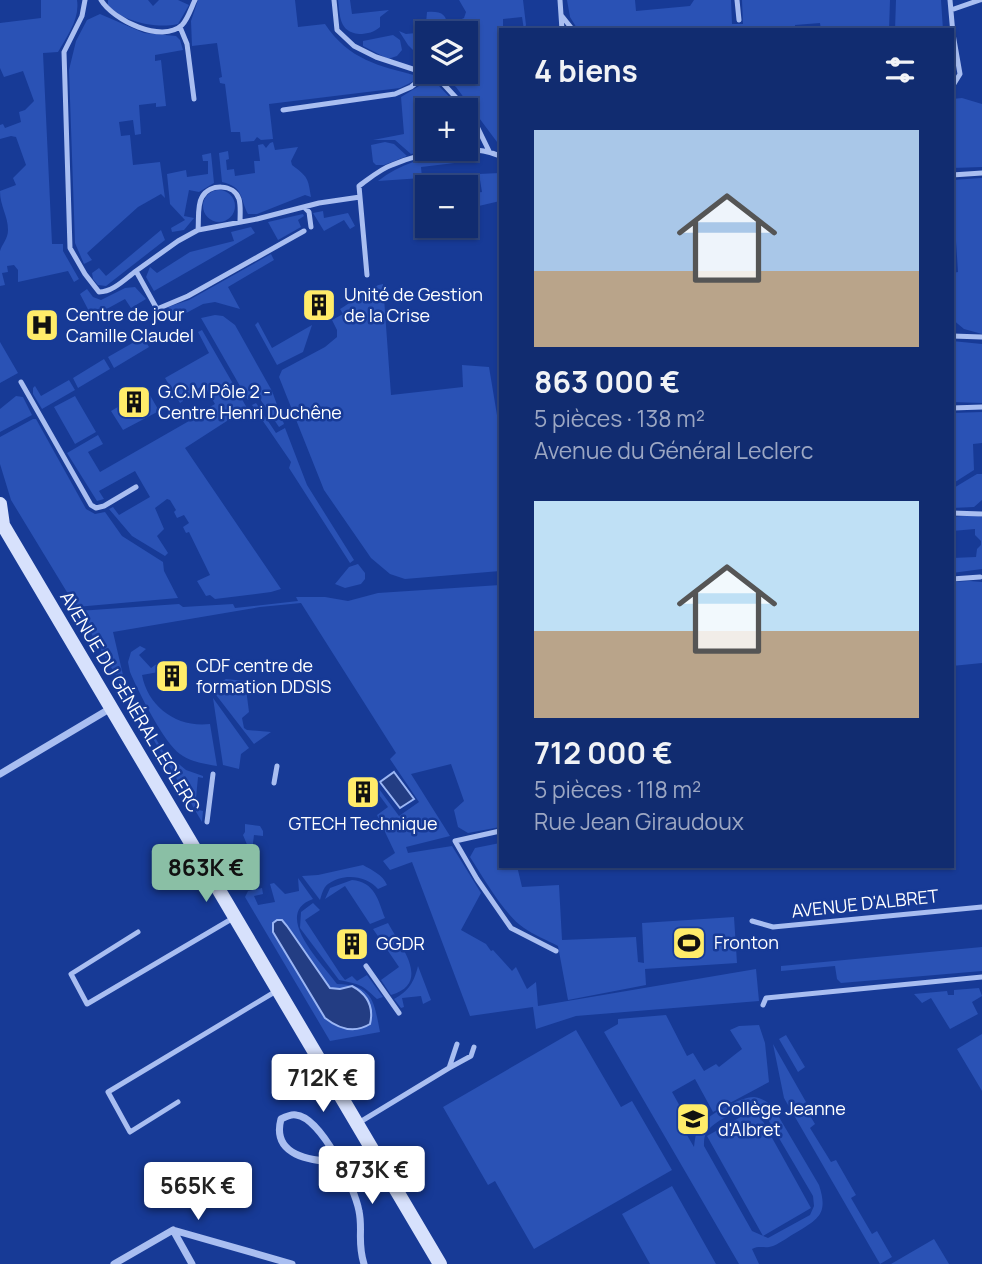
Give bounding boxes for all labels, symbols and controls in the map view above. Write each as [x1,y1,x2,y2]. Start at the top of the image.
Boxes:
map controls [415,21,478,238]
button: layers [415,21,478,84]
text: 4 biens [534,50,638,91]
icon: filters [881,51,919,89]
button: + [415,98,478,161]
button: − [415,175,478,238]
icon: home [664,175,790,301]
place label: Unité de Gestion de la Crise [344,282,483,327]
building icon: Unité de Gestion de la Crise [300,286,338,324]
place label: Centre de jour Camille Claudel [66,302,194,347]
hospital icon: Centre de jour Camille Claudel [23,306,61,344]
text: 863 000 € [534,361,680,402]
place label: G.C.M Pôle 2 - Centre Henri Duchêne [158,379,342,424]
building icon: G.C.M Pôle 2 - Centre Henri Duchêne [115,383,153,421]
text: 5 pièces · 138 m² [534,402,705,434]
text: Avenue du Général Leclerc [534,434,813,466]
icon: home [664,546,790,672]
street label: AVENUE DU GÉNÉRAL LECLERC [55,586,207,817]
place label: CDF centre de formation DDSIS [196,653,331,698]
building icon: CDF centre de formation DDSIS [153,657,191,695]
text: 712 000 € [534,732,673,773]
building icon: GTECH Technique [344,773,382,811]
text: 5 pièces · 118 m² [534,773,701,805]
text: Rue Jean Giraudoux [534,805,744,837]
place label: GTECH Technique [289,811,437,835]
pin: 863K € [149,844,263,904]
text: 863K € [168,851,244,883]
street label: AVENUE D'ALBRET [790,883,940,923]
sports icon: Fronton [670,924,708,962]
building icon: GGDR [333,925,371,963]
place label: Fronton [714,930,779,954]
place label: GGDR [376,931,425,955]
pin: 712K € [266,1054,380,1114]
text: 712K € [288,1061,358,1093]
place label: Collège Jeanne d'Albret [718,1096,846,1141]
school or university icon: Collège Jeanne d'Albret [674,1100,712,1138]
pin: 873K € [315,1146,429,1206]
text: 873K € [335,1153,409,1185]
pin: 565K € [141,1162,255,1222]
text: 565K € [160,1169,236,1201]

